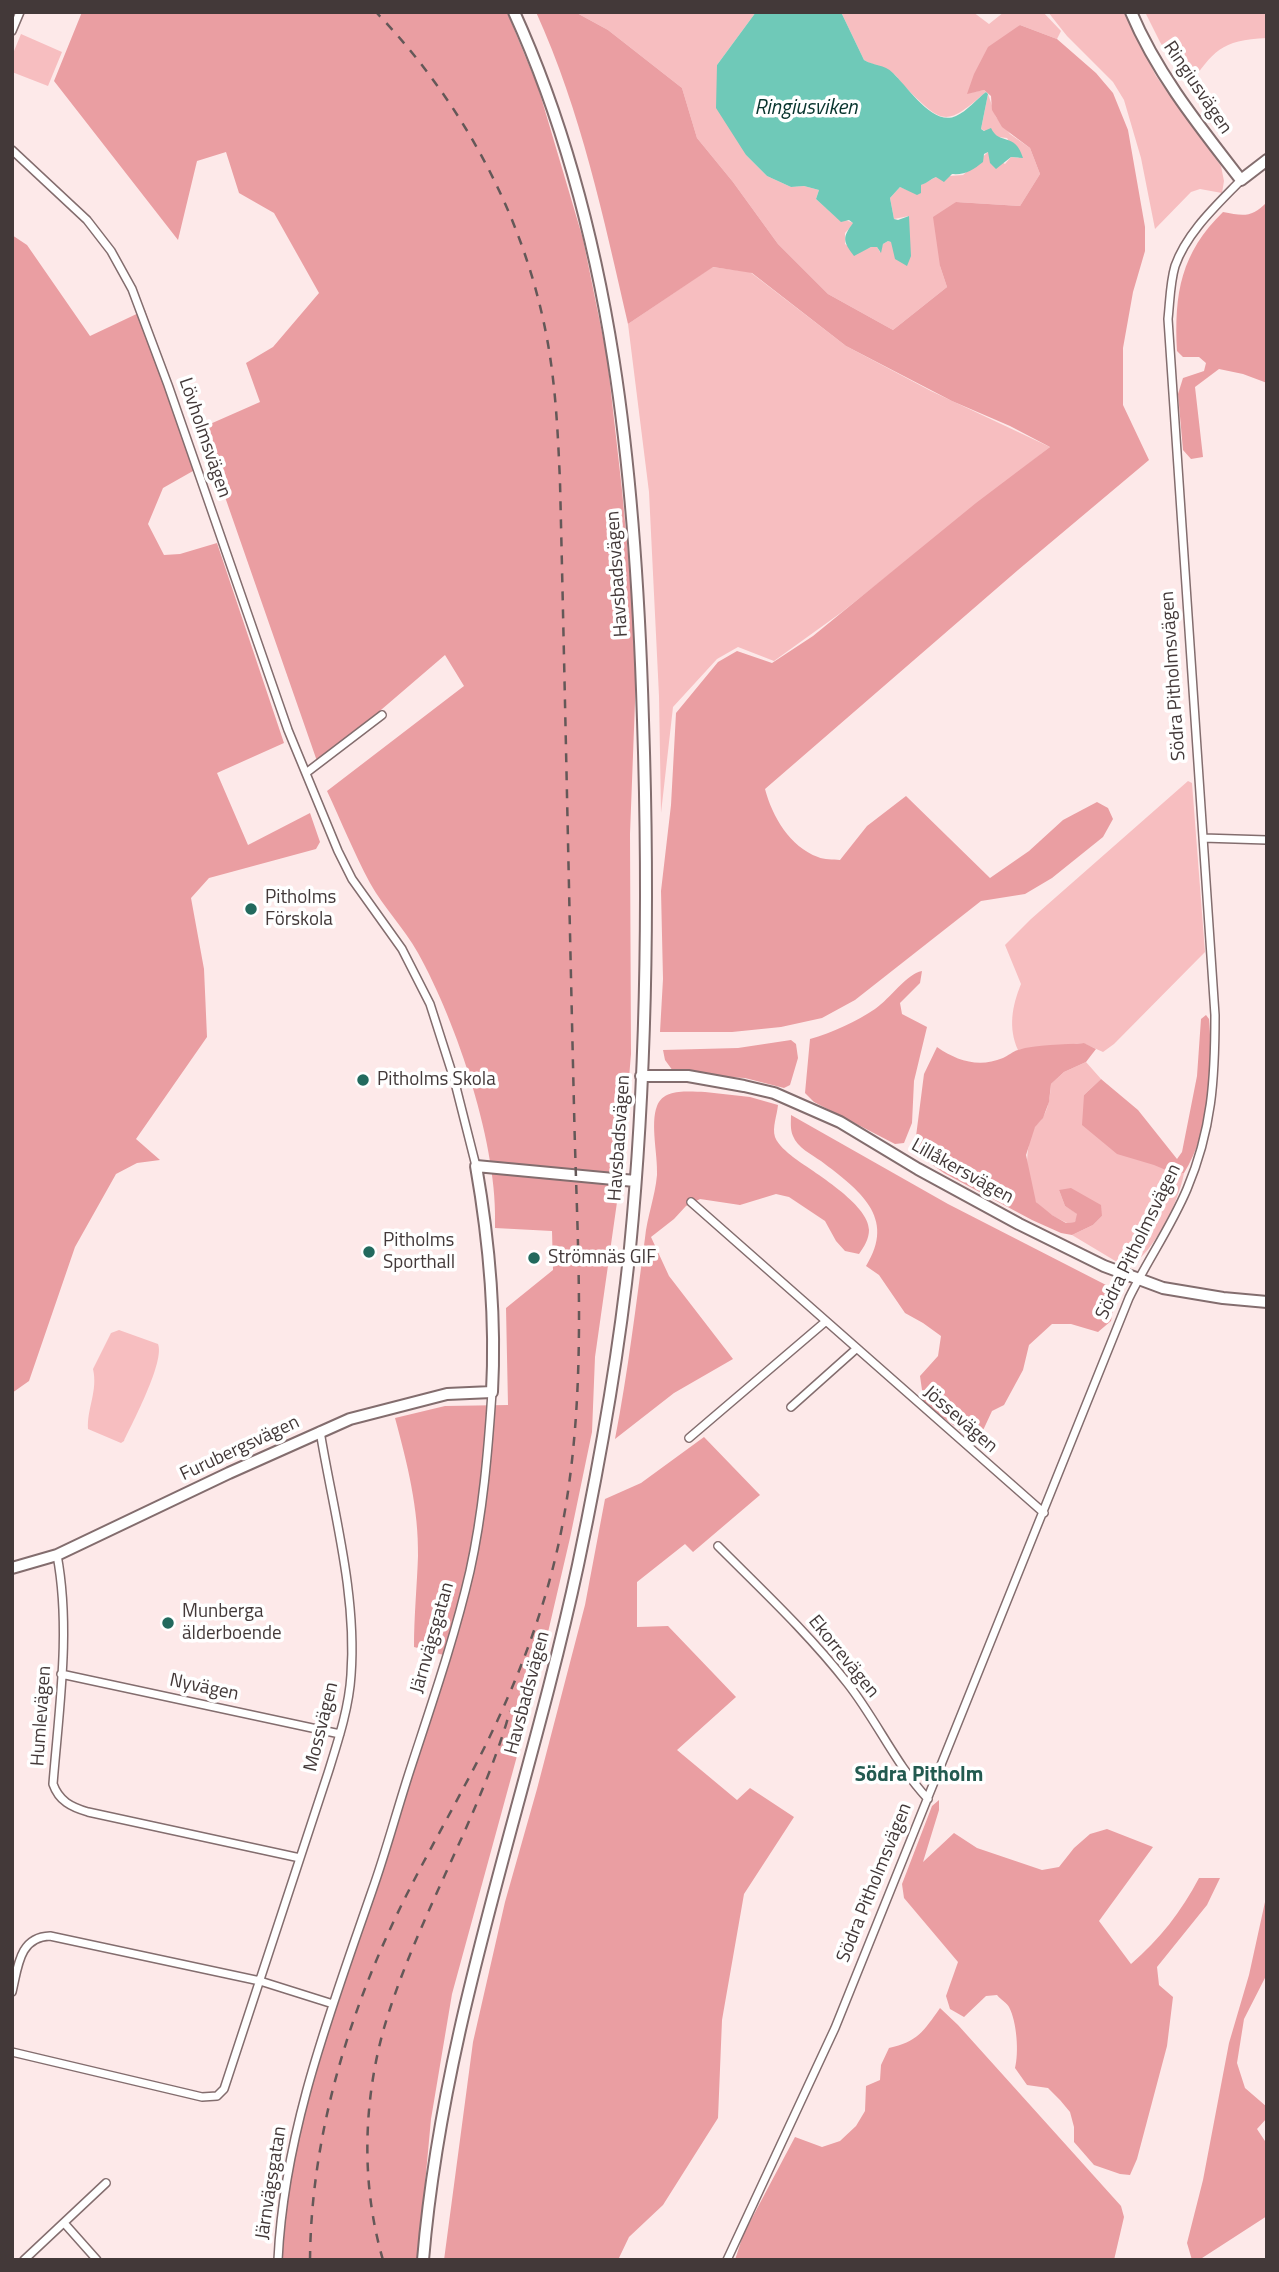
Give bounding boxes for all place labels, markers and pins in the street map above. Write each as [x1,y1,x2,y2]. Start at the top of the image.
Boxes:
place label: Pitholms Förskola [265,887,336,931]
marker: Pitholms Förskola [243,901,259,917]
place label: Pitholms Skola [377,1069,496,1091]
marker: Pitholms Skola [355,1072,371,1088]
place label: Pitholms Sporthall [383,1230,455,1274]
marker: Pitholms Sporthall [361,1244,377,1260]
place label: Strömnäs GIF [548,1247,656,1269]
marker: Strömnäs GIF [526,1250,542,1266]
place label: Munberga älderboende [182,1601,282,1645]
marker: Munberga älderboende [160,1615,176,1631]

